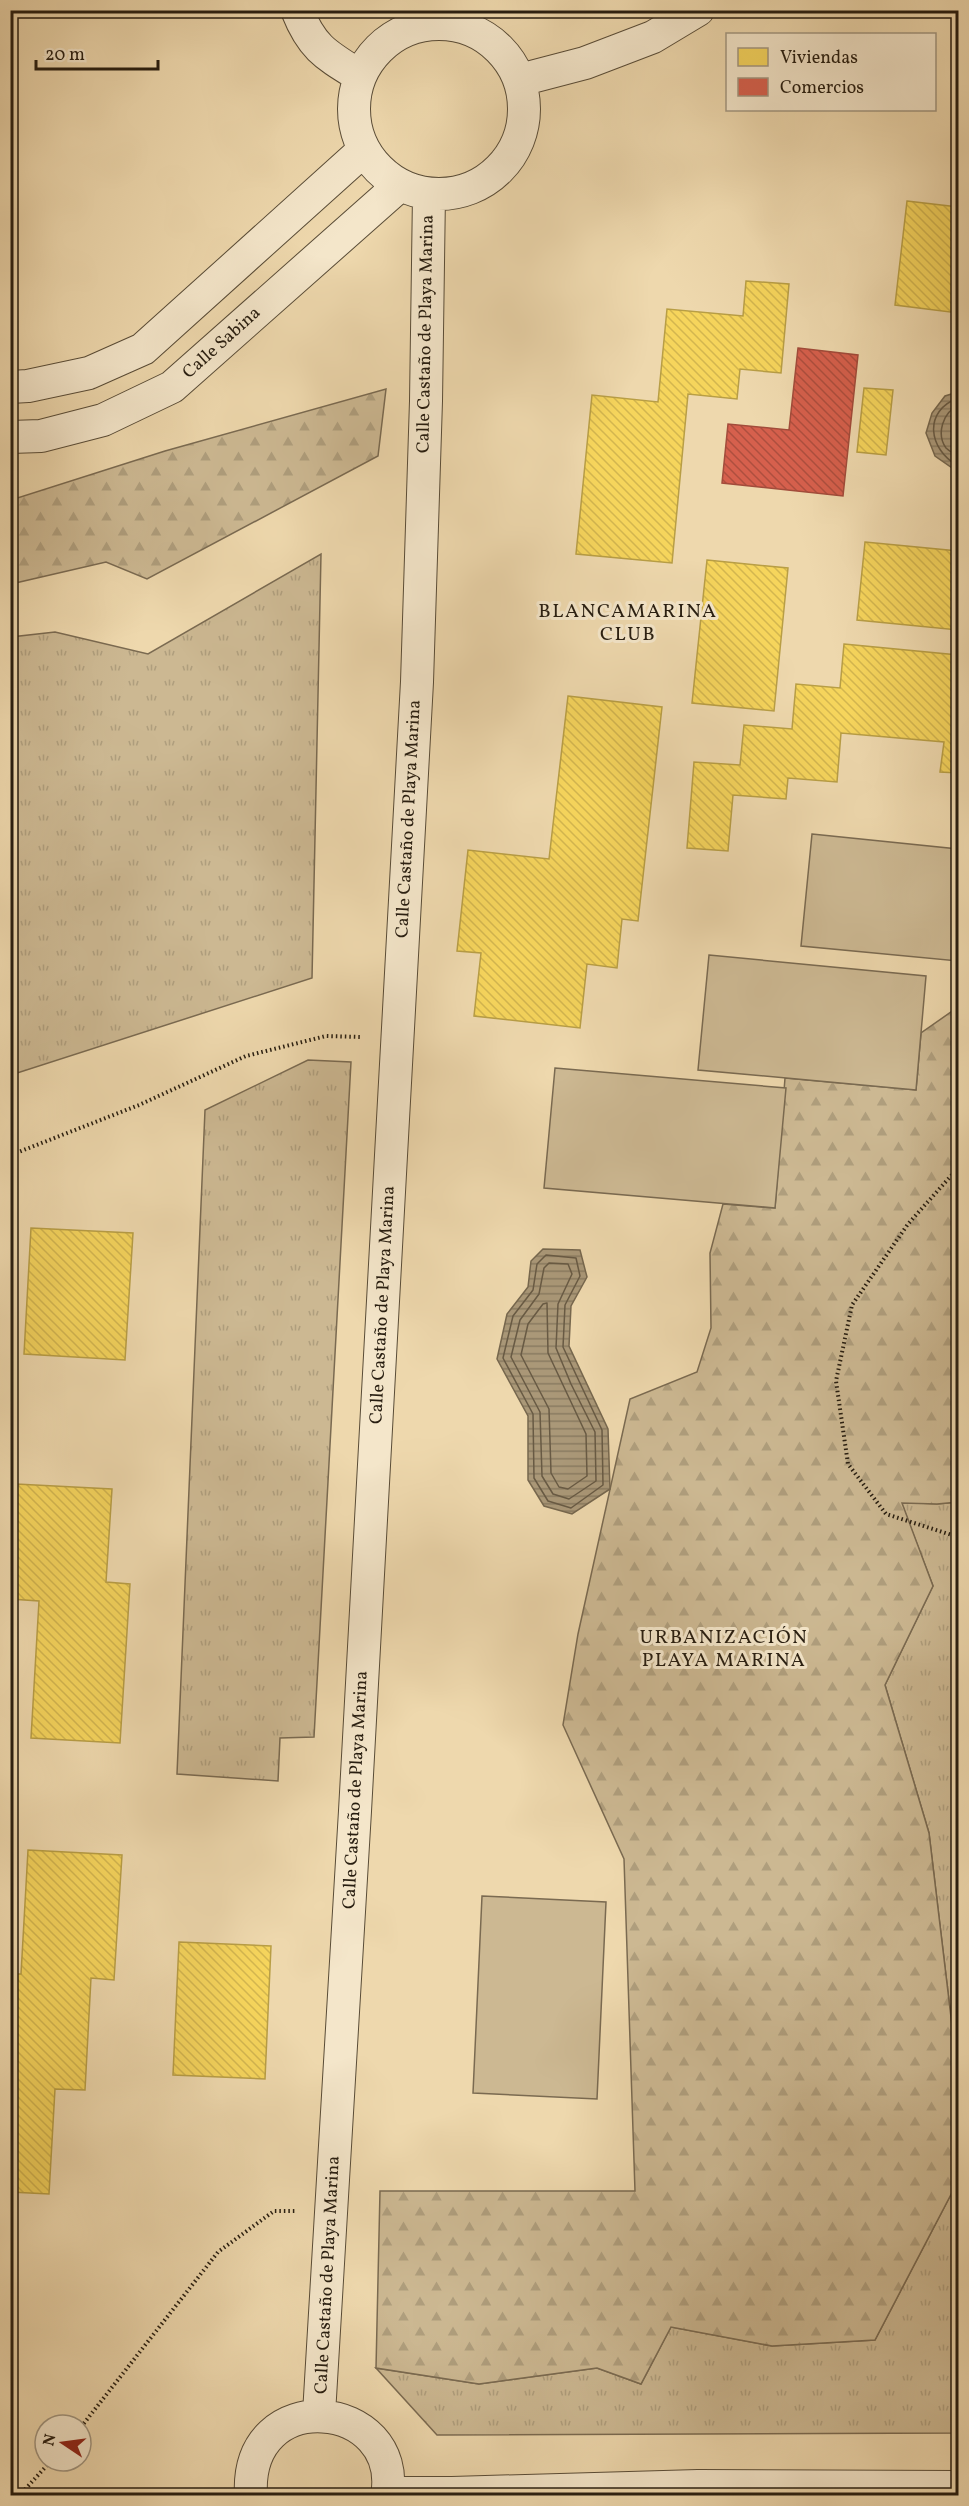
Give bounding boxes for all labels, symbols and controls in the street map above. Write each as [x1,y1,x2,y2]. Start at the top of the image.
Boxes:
scale bar [36,33,158,71]
legend [726,33,936,111]
text: 20 m [45,43,85,68]
text: Viviendas [780,46,858,71]
text: Comercios [780,76,864,101]
street label: Calle Castaño de Playa Marina [411,215,441,453]
street label: Calle Sabina [177,301,267,385]
district label: BLANCAMARINA CLUB [538,598,718,649]
street label: Calle Castaño de Playa Marina [390,699,428,939]
street label: Calle Castaño de Playa Marina [364,1185,402,1425]
district label: URBANIZACIÓN PLAYA MARINA [640,1624,808,1675]
street label: Calle Castaño de Playa Marina [337,1670,375,1910]
street label: Calle Castaño de Playa Marina [309,2155,347,2395]
north arrow [33,2413,93,2473]
text: N [38,2432,62,2448]

